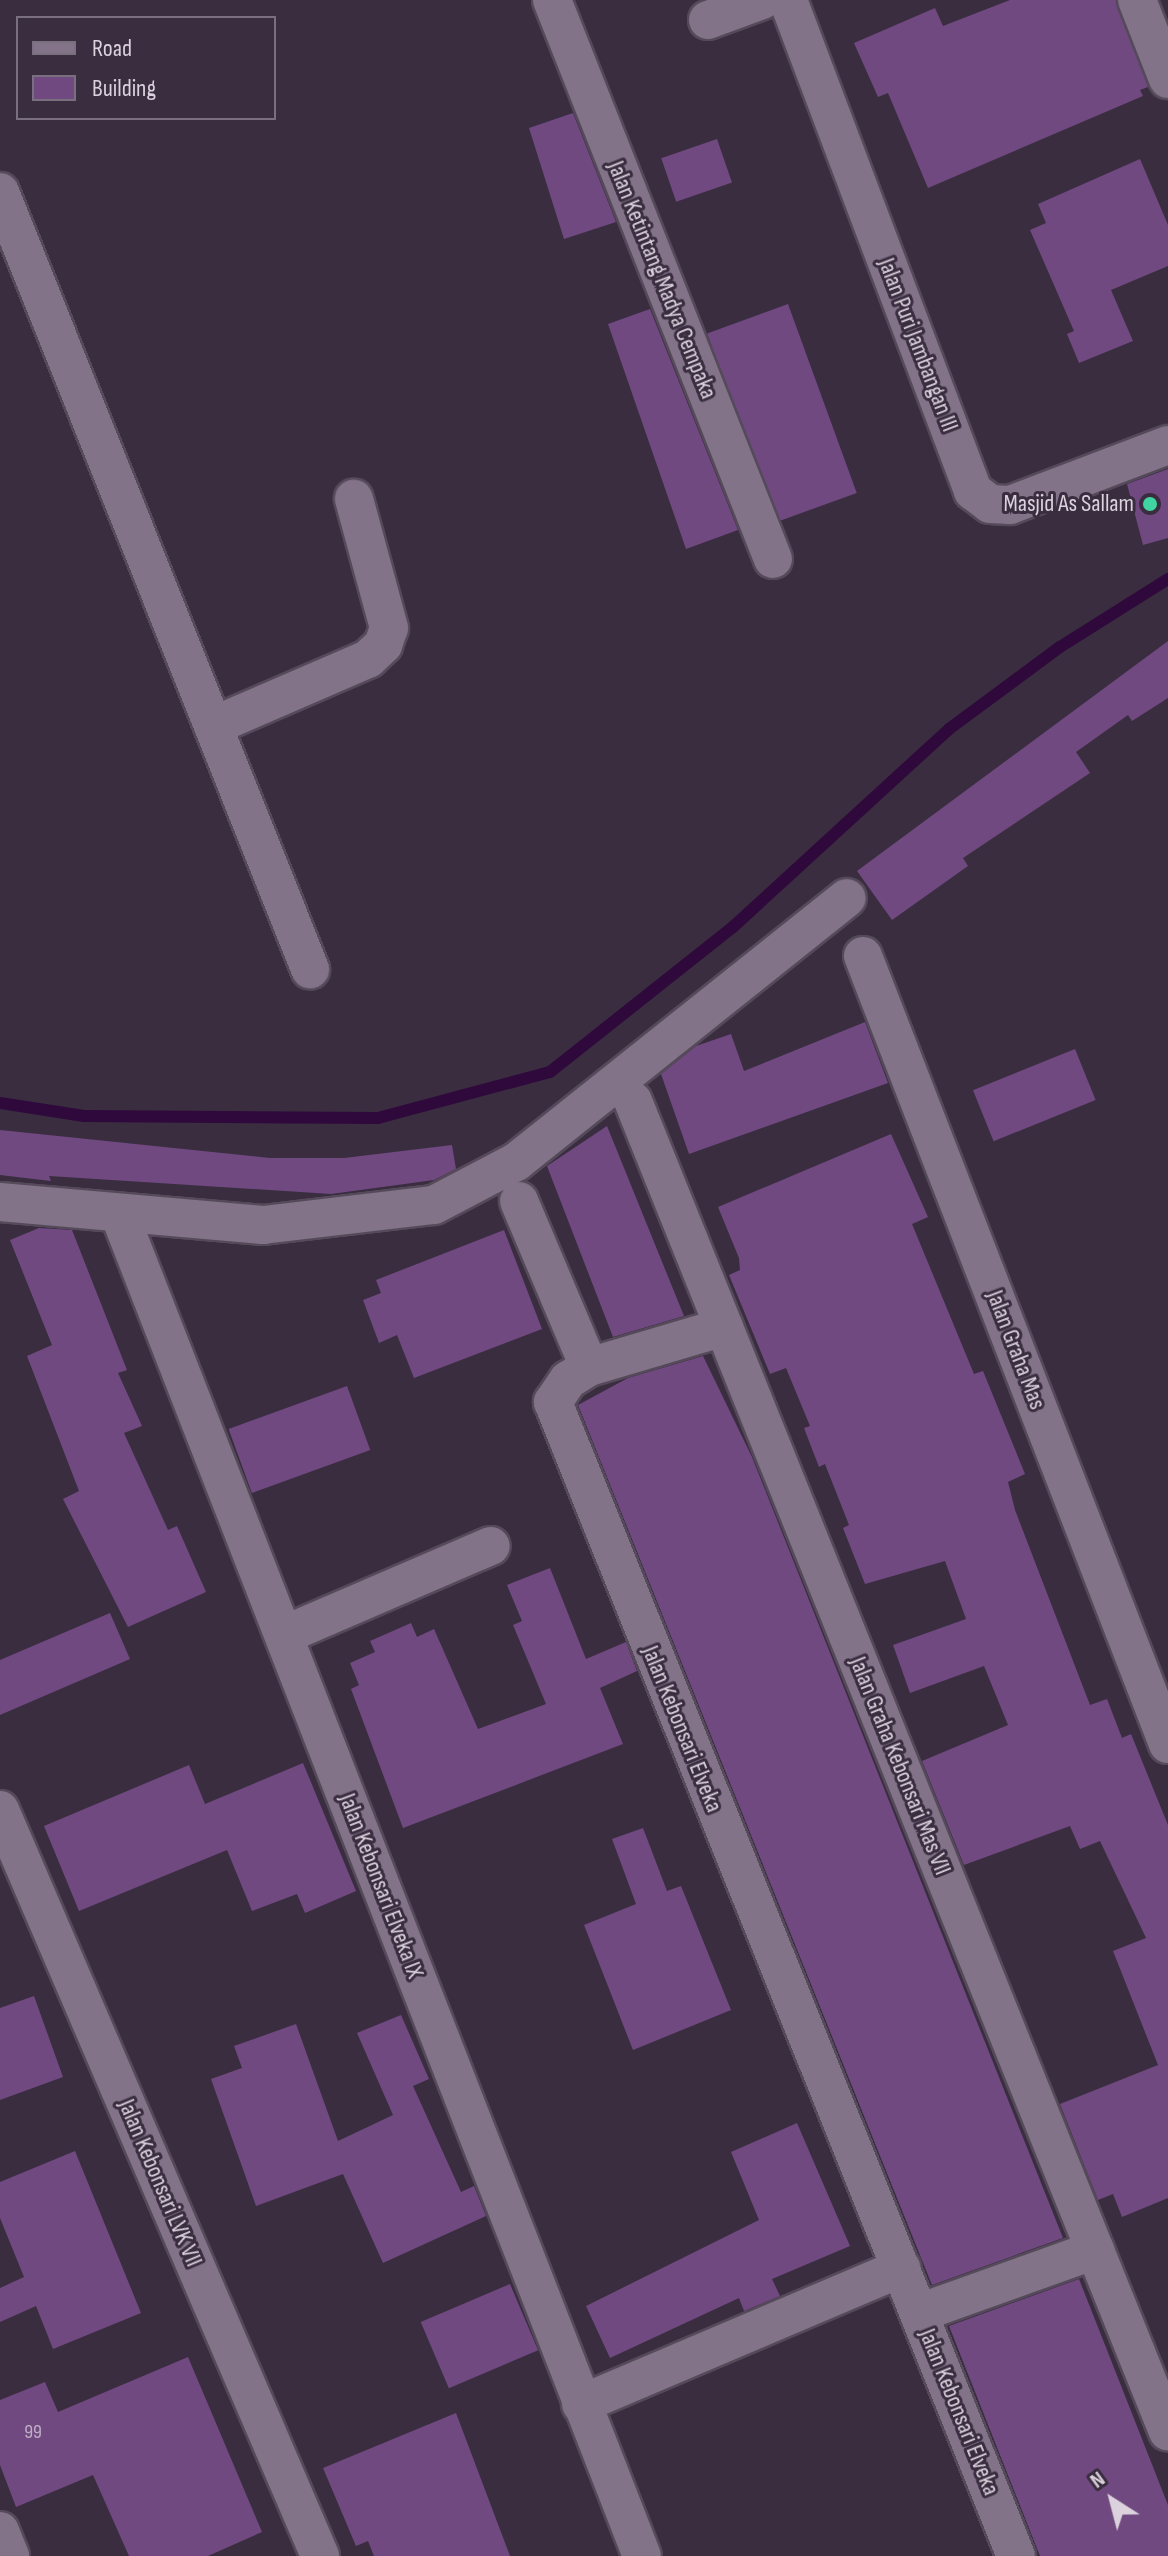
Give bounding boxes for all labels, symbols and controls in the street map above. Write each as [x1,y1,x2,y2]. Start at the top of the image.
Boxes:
legend [16,16,276,120]
text: Road [92,34,132,63]
text: Building [92,74,156,103]
street label: Jalan Ketintang Madya Cempaka [601,157,723,403]
street label: Jalan Puri Jambangan III [872,254,964,436]
place label: Masjid As Sallam [1003,490,1134,518]
marker: Masjid As Sallam [1141,495,1159,513]
street label: Jalan Graha Mas [980,1286,1052,1414]
street label: Jalan Kebonsari Elveka [636,1642,728,1816]
street label: Jalan Graha Kebonsari Mas VII [843,1653,957,1879]
street label: Jalan Kebonsari Elveka IX [333,1790,429,1982]
street label: Jalan Kebonsari LVK VII [112,2095,208,2271]
street label: Jalan Kebonsari Elveka [913,2325,1005,2499]
house number: 99 [24,2420,42,2444]
north arrow [1072,2460,1152,2540]
text: N [1085,2466,1110,2495]

